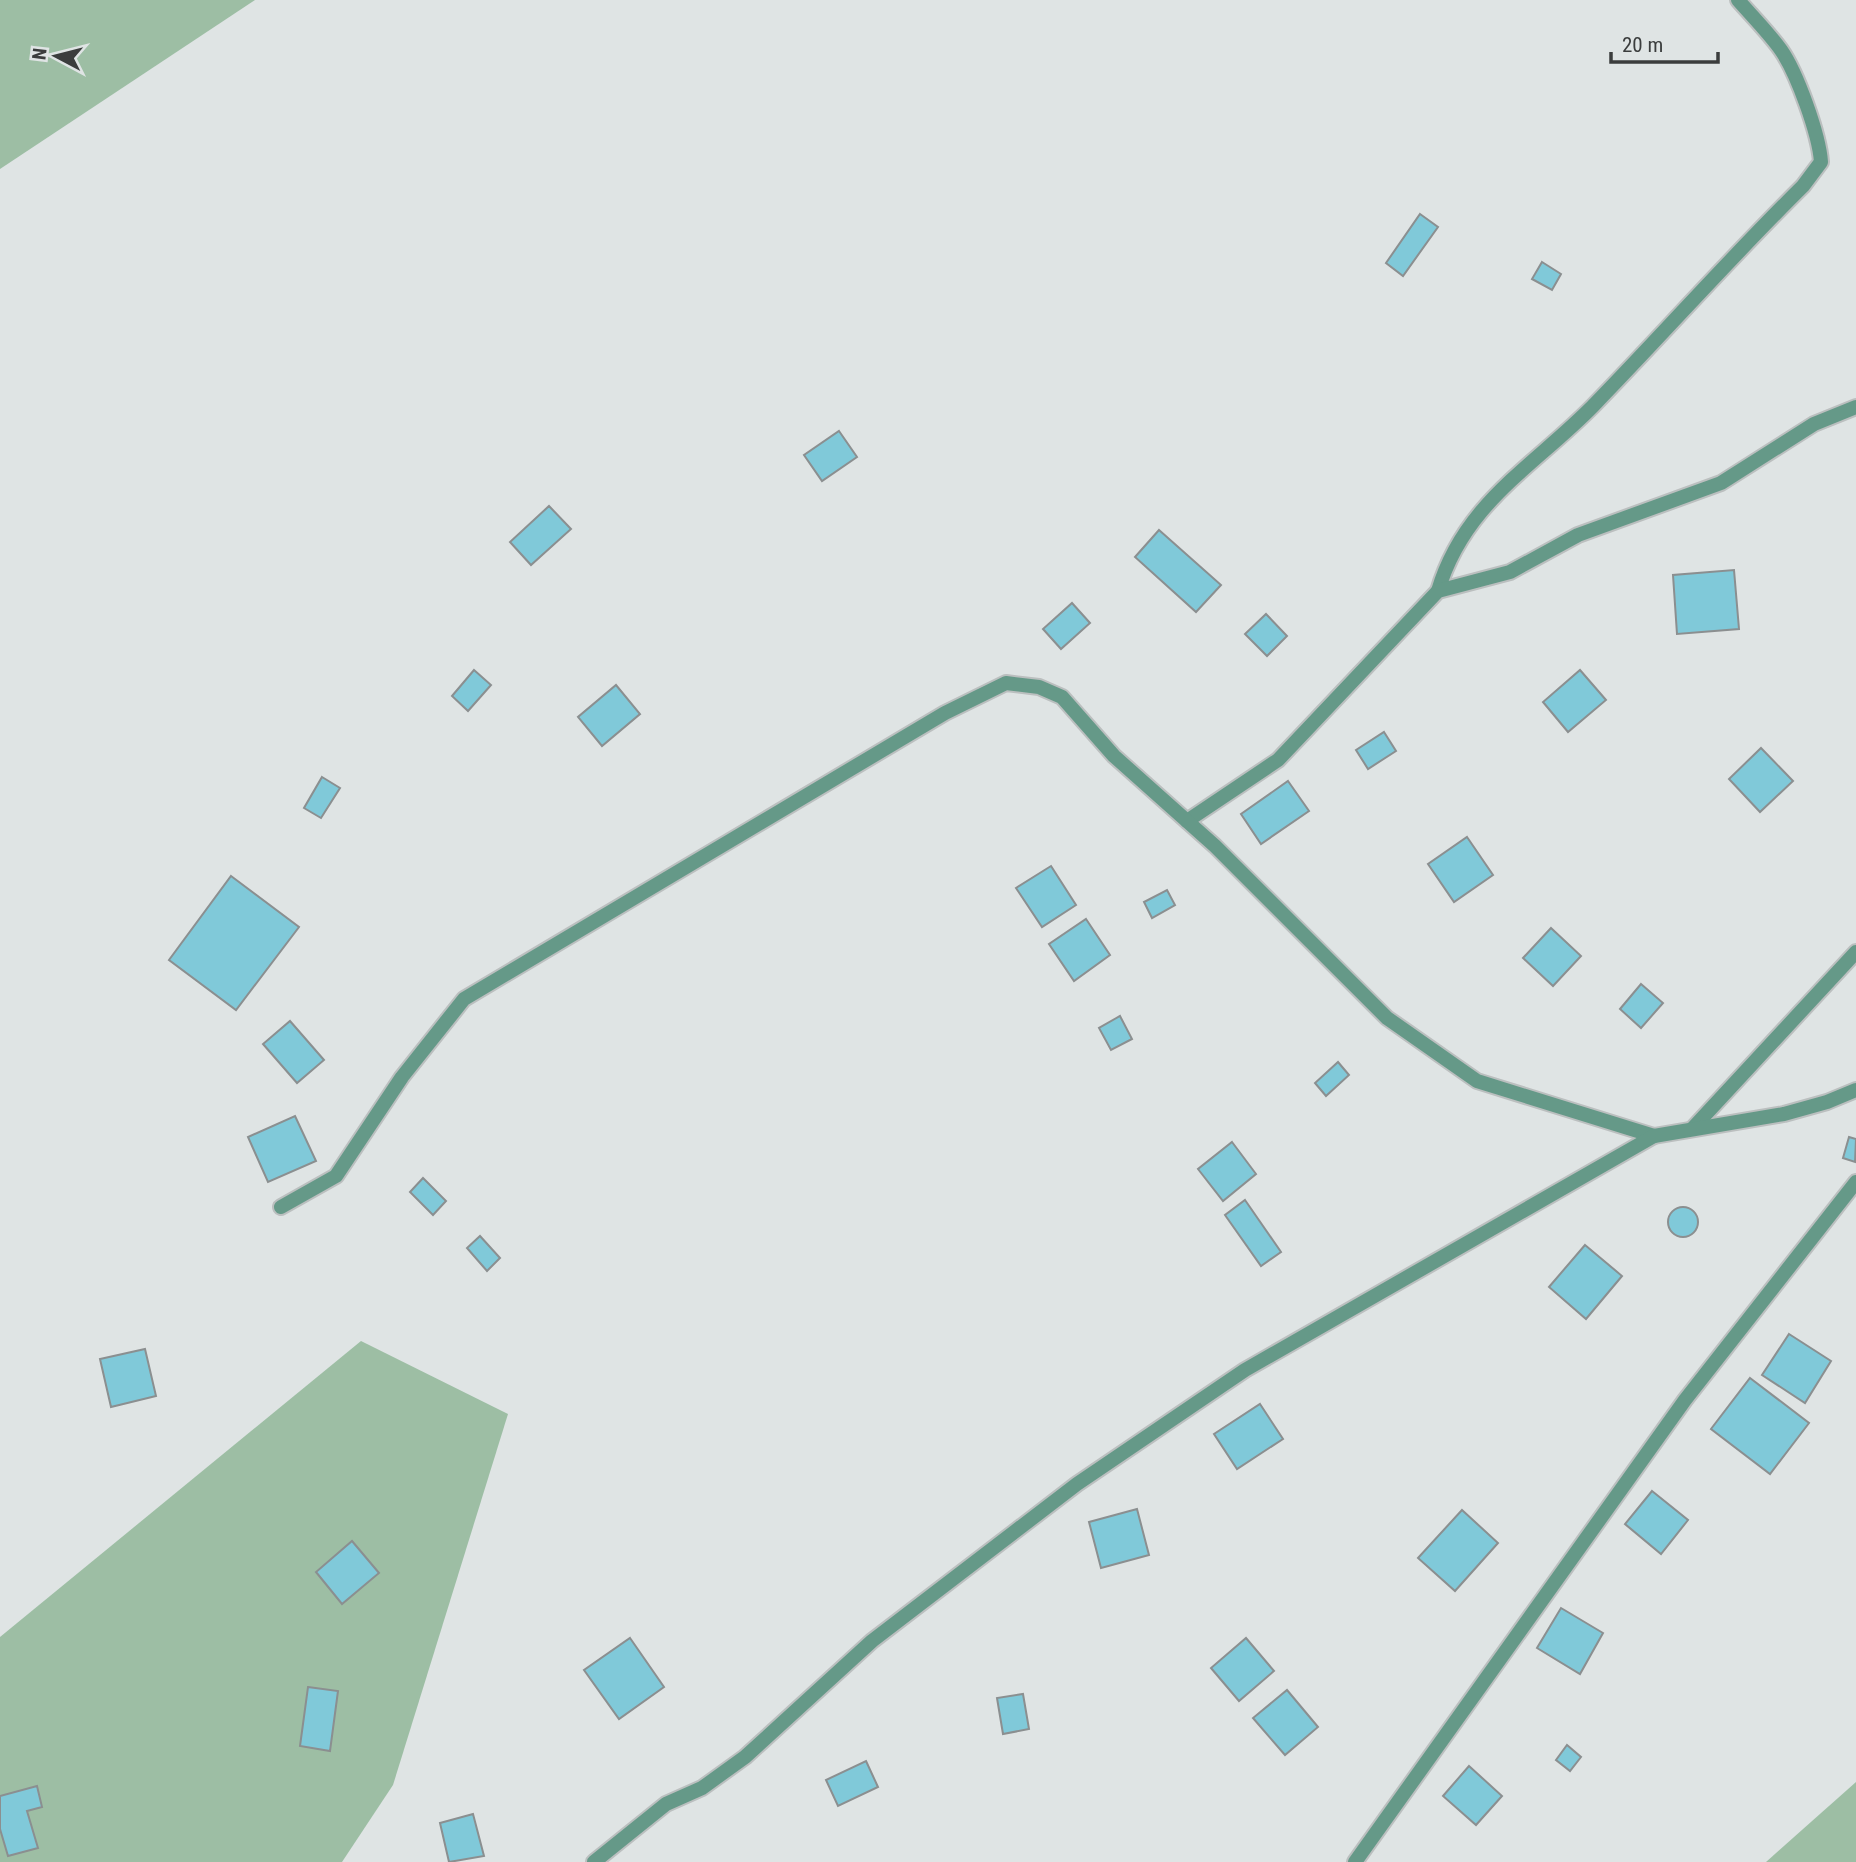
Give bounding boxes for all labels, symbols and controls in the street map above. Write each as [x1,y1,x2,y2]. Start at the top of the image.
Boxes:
north arrow [21,21,91,91]
scale bar [1611,21,1718,65]
text: 20 m [1622,33,1663,57]
text: N [27,47,52,61]

